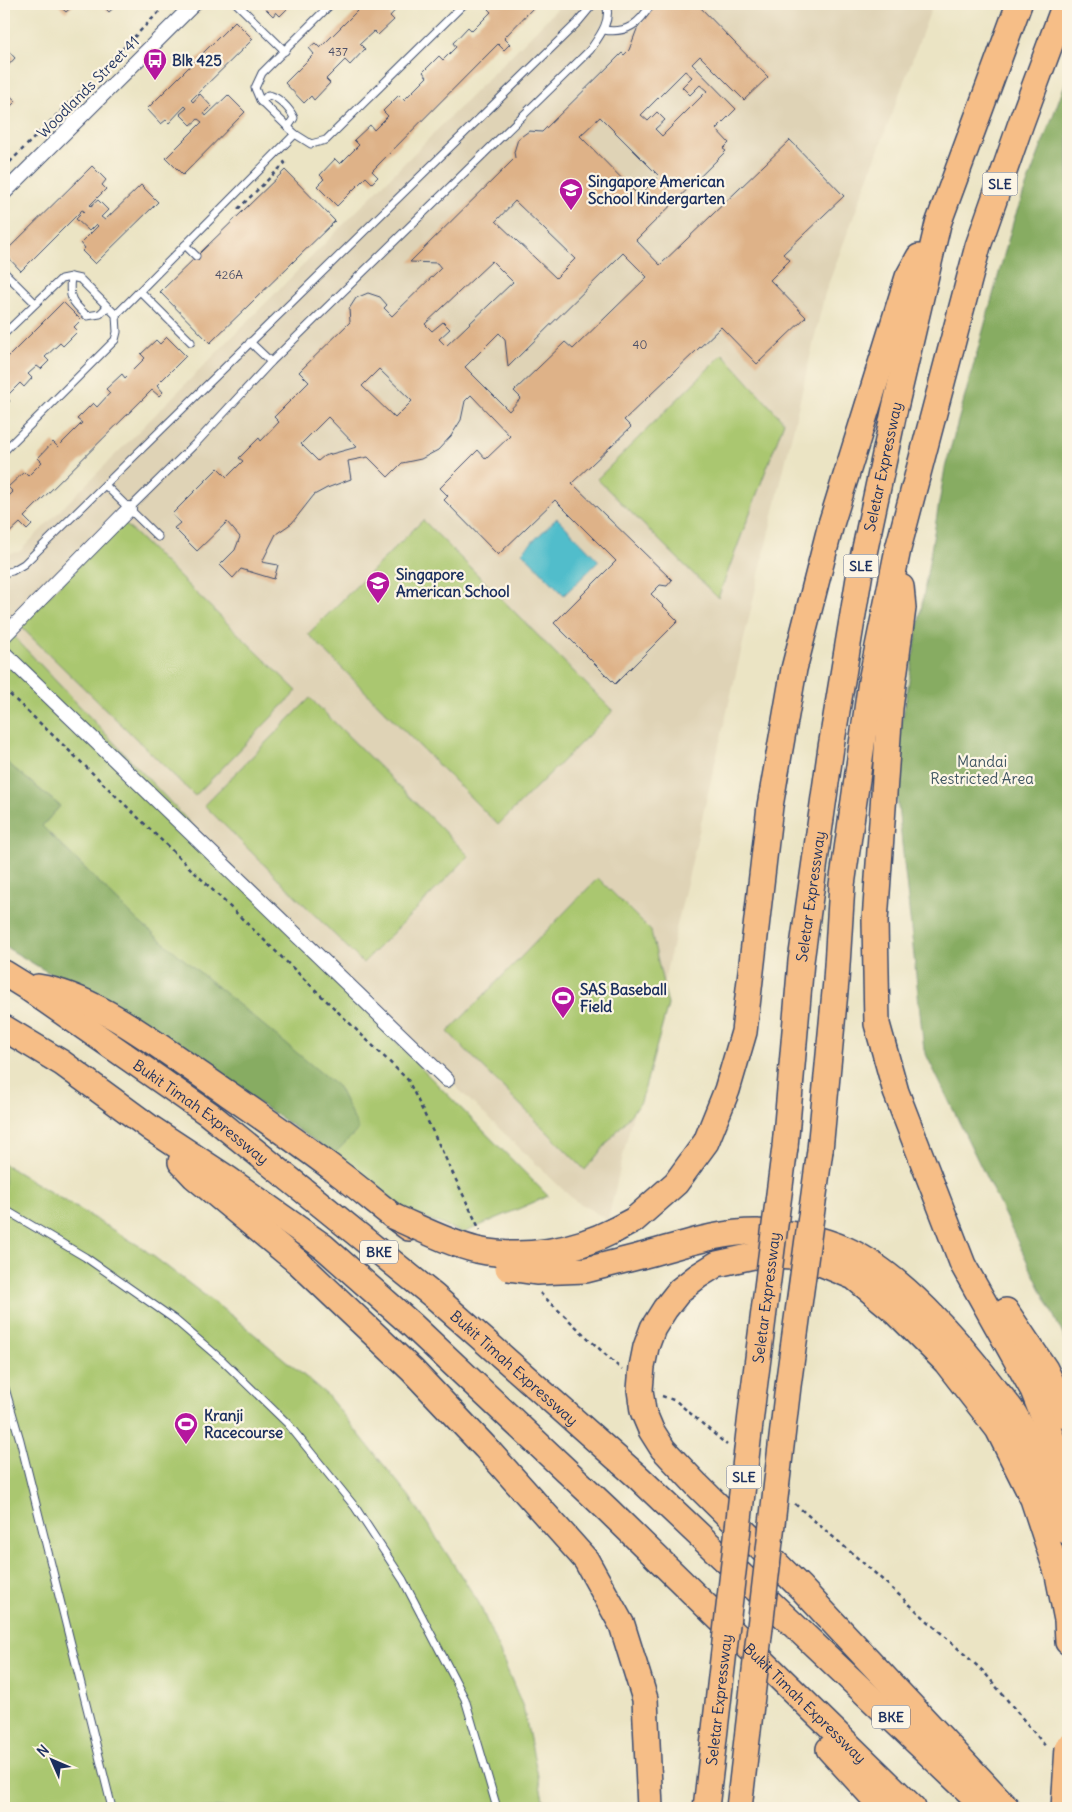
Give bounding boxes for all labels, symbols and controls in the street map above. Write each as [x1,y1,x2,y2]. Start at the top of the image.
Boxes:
street label: Woodlands Street 41 [33,32,143,142]
house number: 437 [328,44,348,59]
bus stop icon: Blk 425 [142,47,168,81]
place label: Blk 425 [172,51,222,70]
place label: Singapore American School Kindergarten [588,172,726,209]
road number: SLE [982,172,1018,195]
school or university icon: Singapore American School Kindergarten [558,177,584,211]
house number: 426A [215,267,243,282]
house number: 40 [633,337,648,352]
street label: Seletar Expressway [859,400,906,533]
road number: SLE [844,554,878,578]
place label: Singapore American School [396,565,510,601]
school or university icon: Singapore American School [365,570,391,604]
park label: Mandai Restricted Area [930,752,1034,788]
street label: Seletar Expressway [791,830,829,963]
place label: SAS Baseball Field [580,980,667,1016]
sports icon: SAS Baseball Field [550,985,576,1019]
street label: Bukit Timah Expressway [130,1055,273,1168]
street label: Seletar Expressway [748,1231,784,1364]
road number: BKE [360,1240,398,1264]
street label: Bukit Timah Expressway [447,1306,582,1429]
place label: Kranji Racecourse [204,1406,283,1442]
sports icon: Kranji Racecourse [173,1411,199,1445]
road number: SLE [726,1465,762,1488]
street label: Seletar Expressway [701,1633,735,1766]
street label: Bukit Timah Expressway [740,1639,871,1767]
road number: BKE [872,1705,910,1728]
north arrow [28,1734,78,1784]
text: N [33,1741,53,1761]

